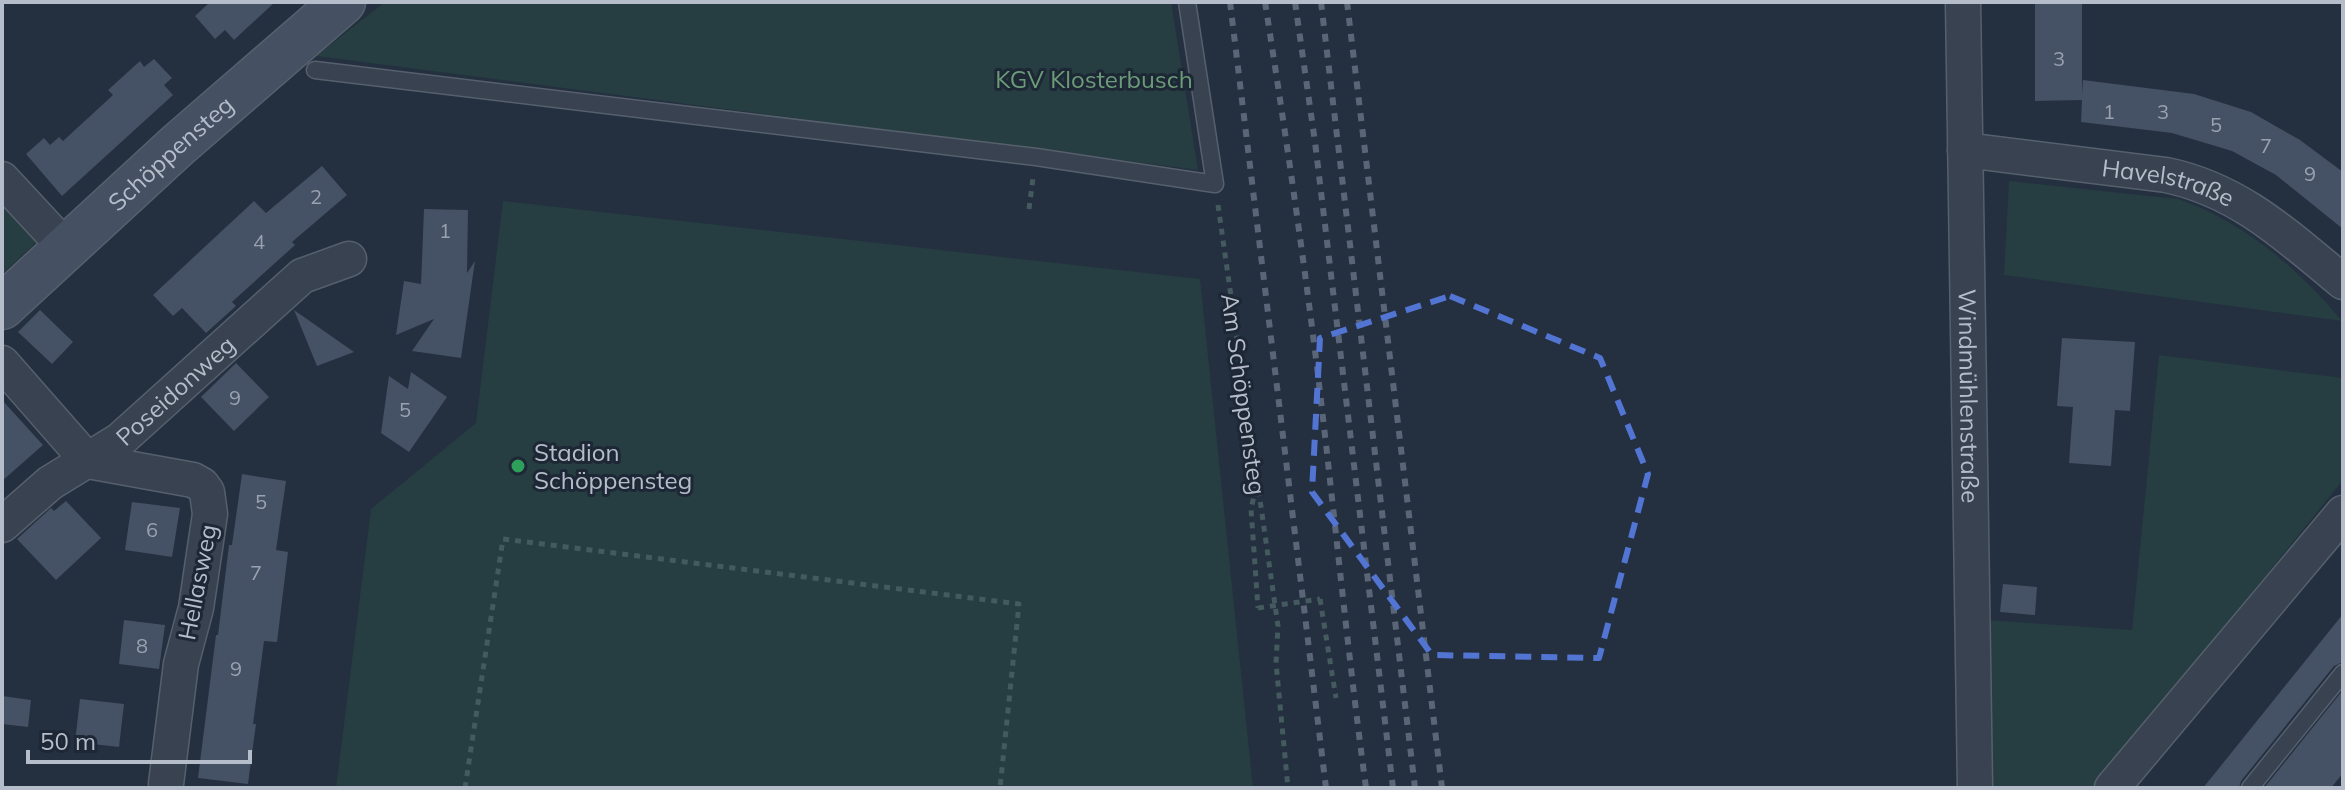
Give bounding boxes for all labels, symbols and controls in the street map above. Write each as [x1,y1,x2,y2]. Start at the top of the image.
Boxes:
house number: 3 [2053,46,2065,71]
park label: KGV Klosterbusch [995,64,1193,94]
street label: Schöppensteg [101,89,239,217]
house number: 1 [2103,99,2115,124]
house number: 3 [2157,99,2169,124]
house number: 5 [2210,112,2222,137]
house number: 7 [2260,133,2272,158]
street label: Havelstraße [2100,152,2239,213]
house number: 9 [2304,161,2316,186]
house number: 2 [310,184,322,209]
house number: 1 [439,218,451,243]
house number: 4 [253,229,265,254]
street label: Windmühlenstraße [1952,289,1986,503]
street label: Am Schöppensteg [1215,291,1273,497]
street label: Poseidonweg [109,329,241,452]
house number: 9 [229,385,241,410]
house number: 5 [399,397,411,422]
place label: Stadion Schöppensteg [534,437,692,495]
marker: Stadion Schöppensteg [509,457,527,475]
house number: 5 [255,489,267,514]
house number: 6 [146,517,158,542]
street label: Hellasweg [171,522,223,642]
house number: 7 [250,560,262,585]
house number: 8 [136,633,148,658]
house number: 9 [230,656,242,681]
scale bar [28,714,250,764]
text: 50 m [40,726,96,756]

